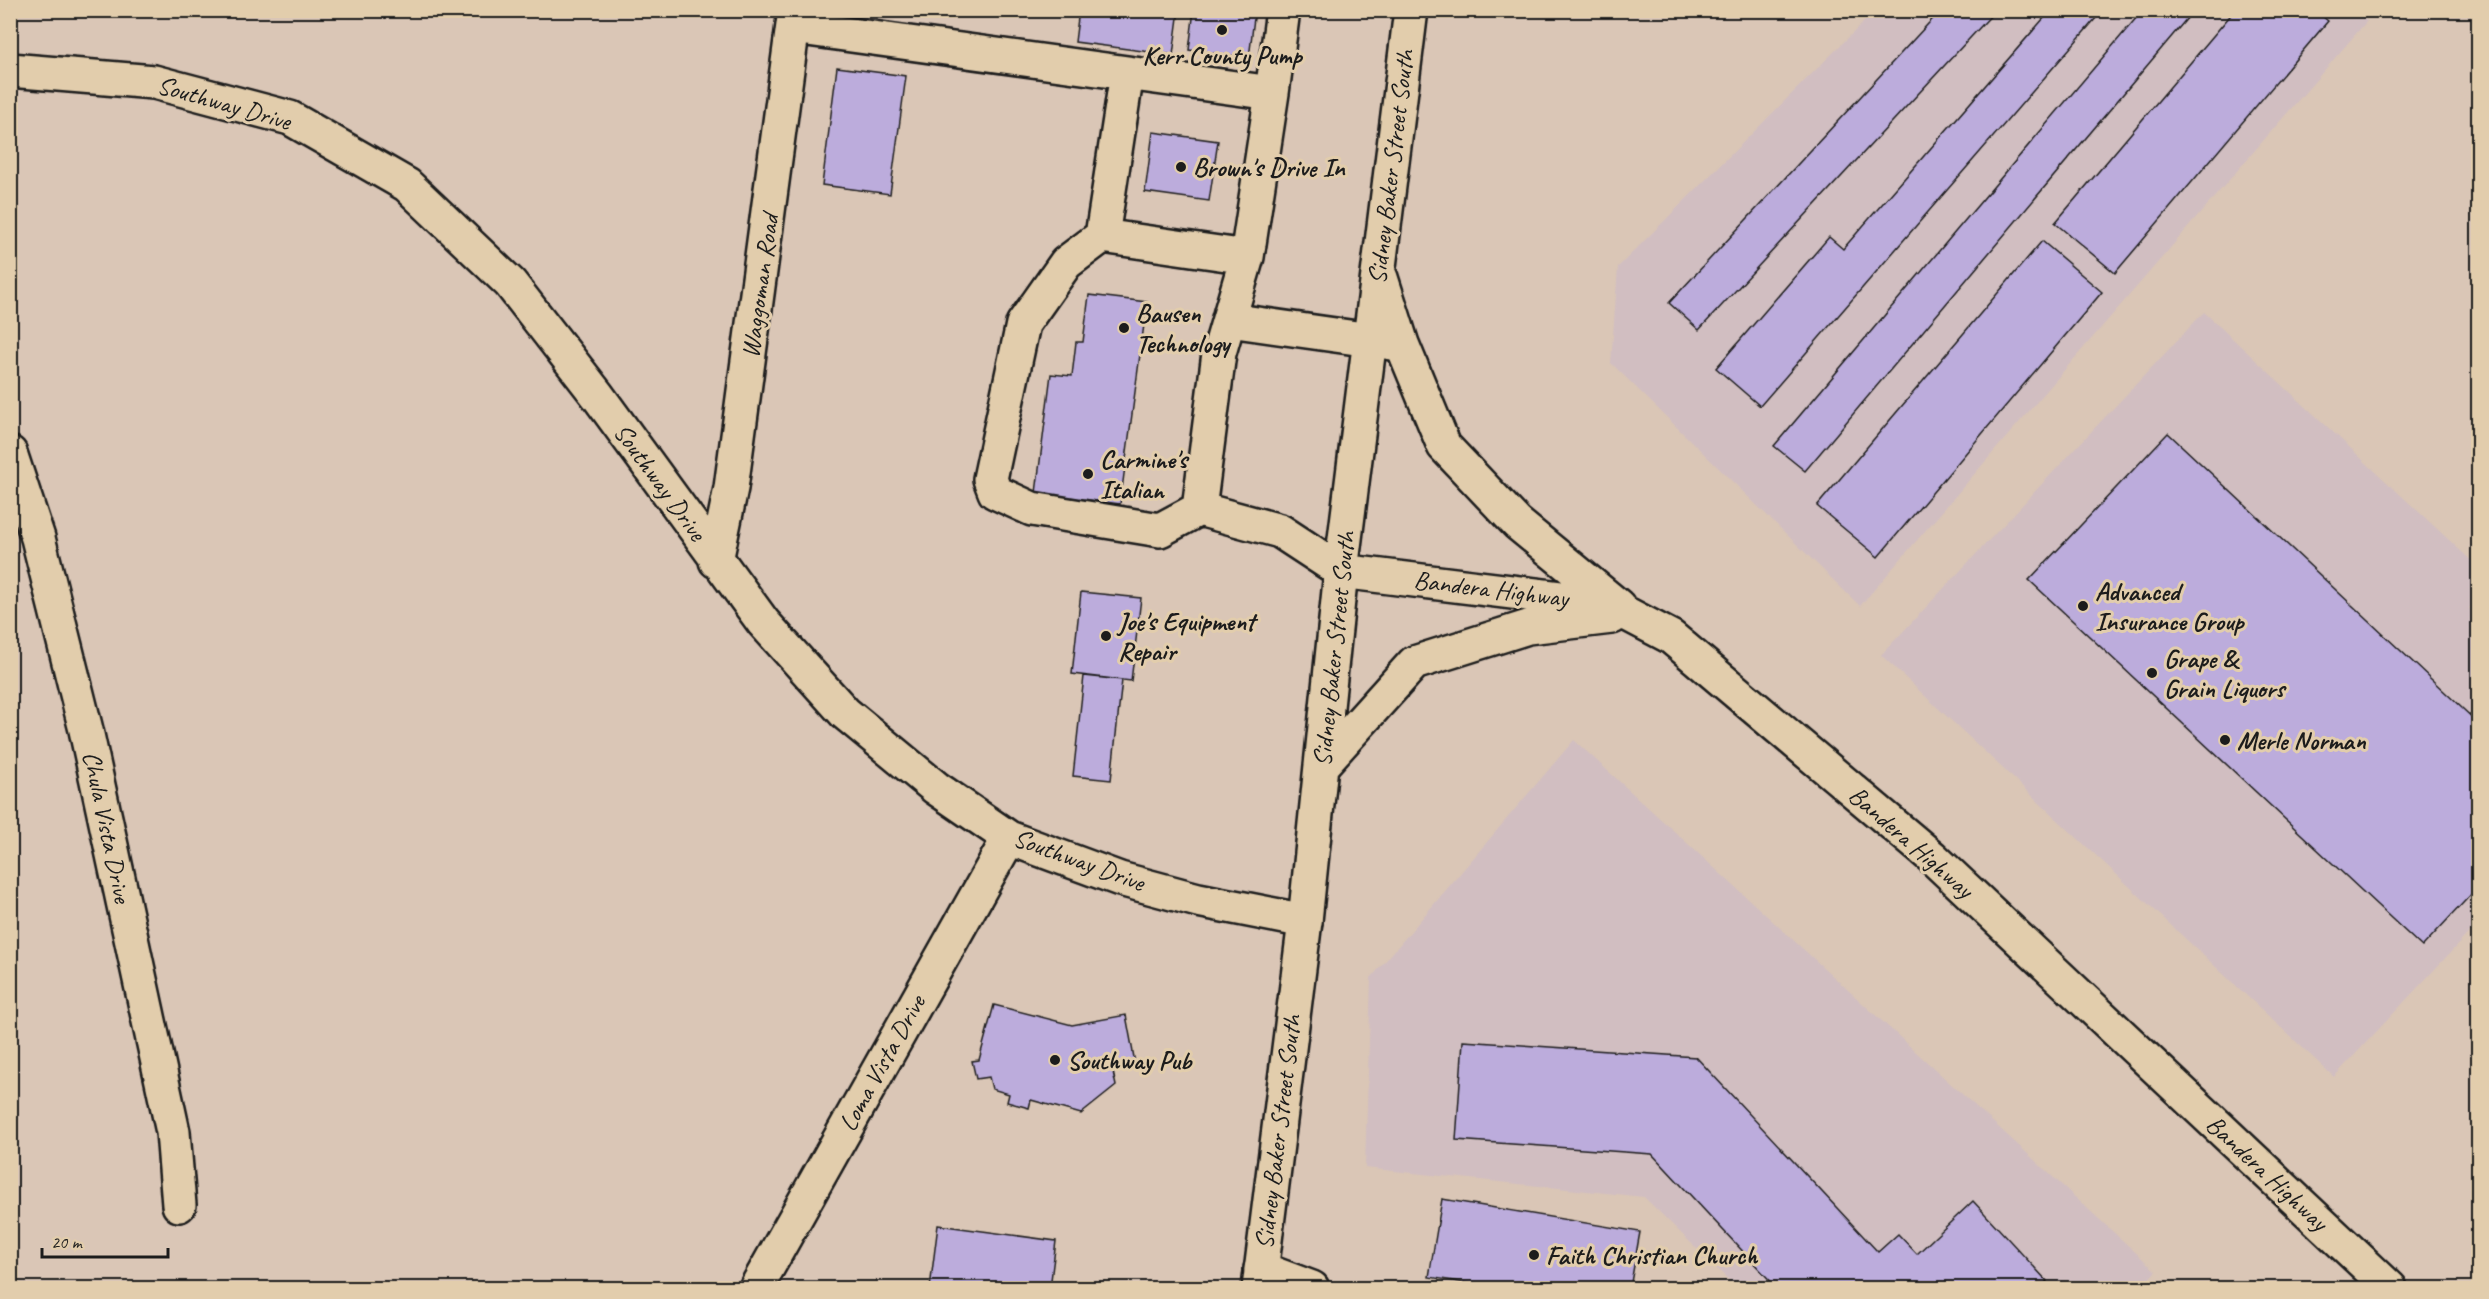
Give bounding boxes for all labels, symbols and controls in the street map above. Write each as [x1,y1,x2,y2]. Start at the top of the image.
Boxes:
marker: Kerr County Pump [1215,23,1229,37]
place label: Kerr County Pump [1143,39,1304,72]
street label: Sidney Baker Street South [1360,46,1422,286]
street label: Southway Drive [154,68,296,138]
place label: Brown's Drive In [1193,151,1346,184]
marker: Brown's Drive In [1174,160,1188,174]
street label: Waggoman Road [734,208,787,360]
place label: Bausen Technology [1136,297,1233,360]
marker: Bausen Technology [1117,321,1131,335]
street label: Southway Drive [606,417,715,548]
place label: Carmine's Italian [1100,443,1190,506]
marker: Carmine's Italian [1081,467,1095,481]
street label: Sidney Baker Street South [1305,528,1363,768]
street label: Bandera Highway [1412,563,1572,615]
place label: Advanced Insurance Group [2095,575,2246,638]
marker: Advanced Insurance Group [2076,599,2090,613]
place label: Joe's Equipment Repair [1116,605,1259,668]
marker: Joe's Equipment Repair [1099,629,1113,643]
place label: Grape & Grain Liquors [2164,642,2287,705]
marker: Grape & Grain Liquors [2145,666,2159,680]
place label: Merle Norman [2237,724,2367,757]
marker: Merle Norman [2218,733,2232,747]
street label: Chula Vista Drive [75,748,139,907]
street label: Bandera Highway [1842,779,1982,907]
street label: Southway Drive [1009,821,1151,899]
street label: Loma Vista Drive [831,988,934,1137]
street label: Sidney Baker Street South [1247,1011,1309,1251]
place label: Southway Pub [1067,1044,1193,1077]
marker: Southway Pub [1048,1053,1062,1067]
street label: Bandera Highway [2199,1108,2337,1239]
scale bar [42,1221,168,1259]
text: 20 m [51,1231,84,1253]
place label: Faith Christian Church [1546,1239,1758,1272]
marker: Faith Christian Church [1527,1248,1541,1262]

